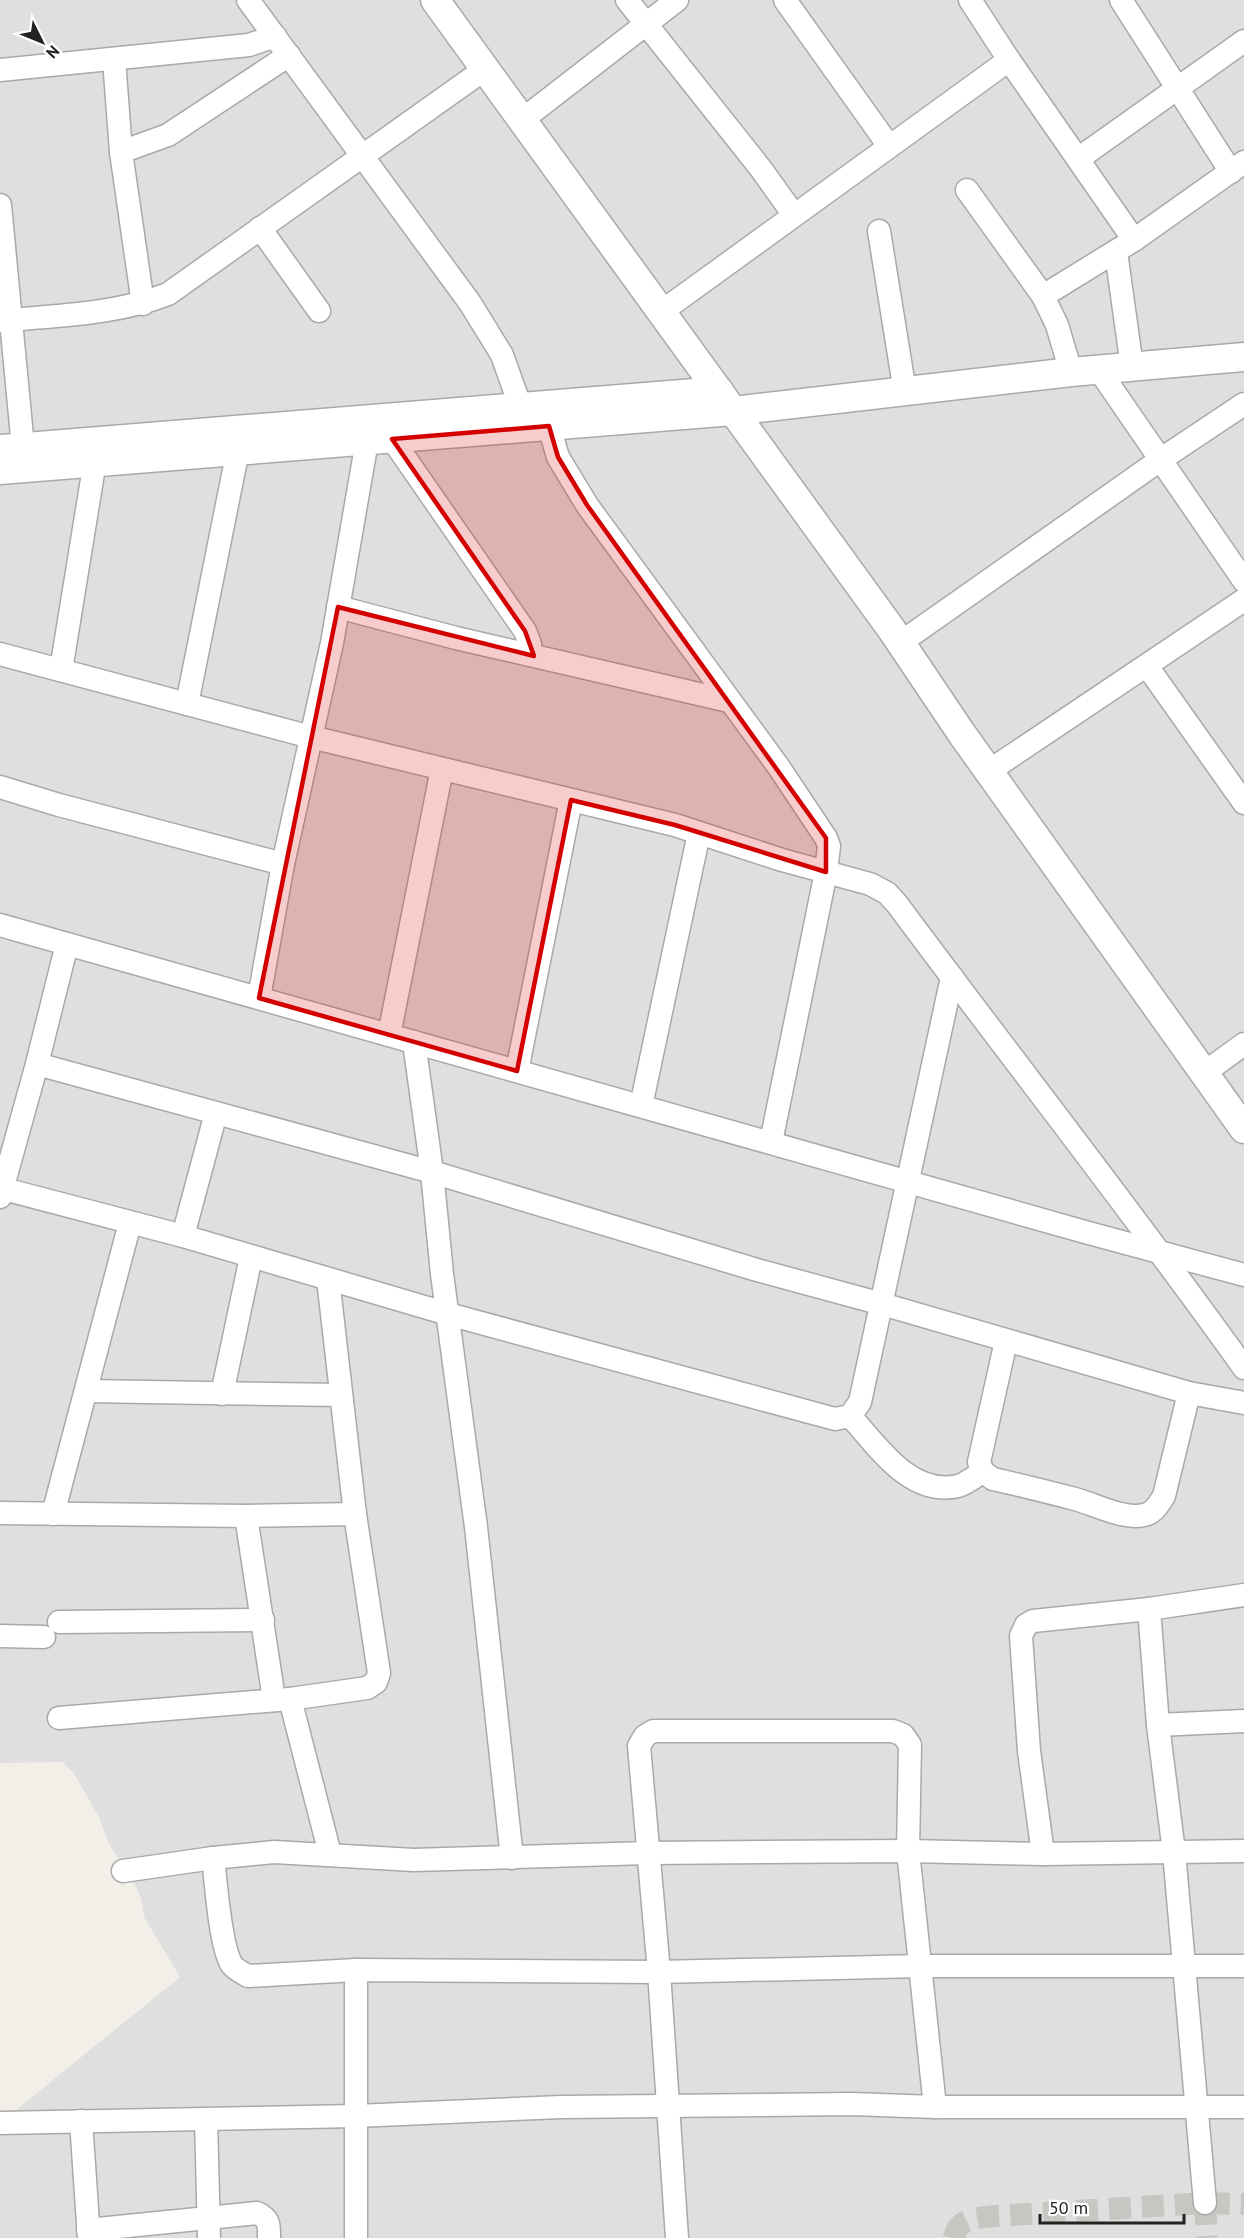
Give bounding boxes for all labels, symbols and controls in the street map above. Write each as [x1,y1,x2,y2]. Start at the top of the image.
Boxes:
north arrow [12,12,72,72]
text: N [42,42,64,63]
scale bar [1040,2187,1184,2225]
text: 50 m [1049,2196,1088,2219]

